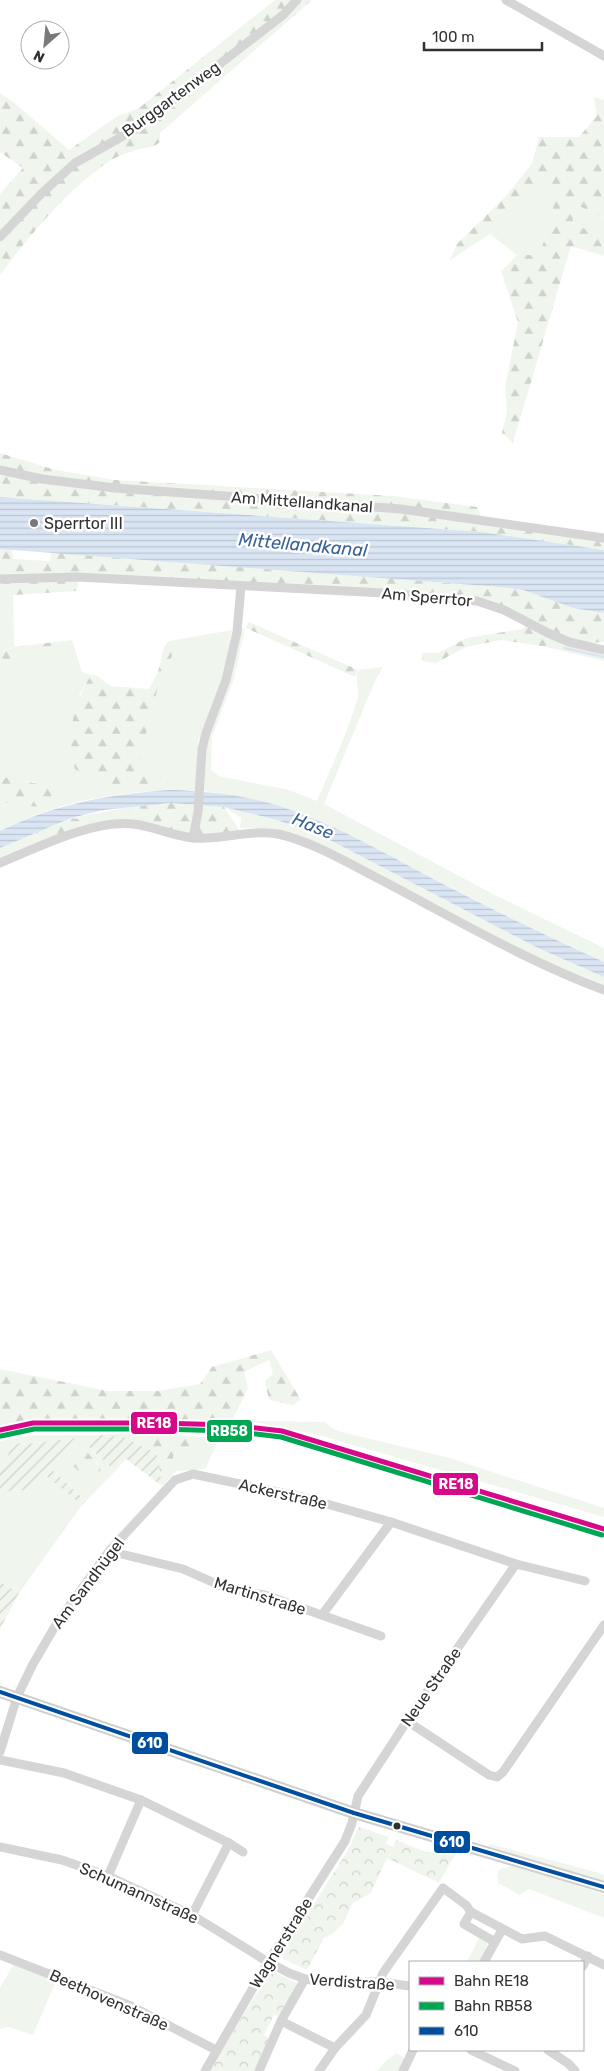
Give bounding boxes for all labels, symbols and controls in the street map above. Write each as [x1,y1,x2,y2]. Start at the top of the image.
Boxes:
north arrow [20,20,70,70]
scale bar [424,20,542,52]
text: 100 m [432,28,474,46]
text: N [31,46,48,66]
street label: Burggartenweg [118,57,224,141]
street label: Am Mittellandkanal [230,488,374,516]
place label: Sperrtor III [44,514,123,533]
marker: Sperrtor III [28,517,40,529]
water label: Mittellandkanal [238,528,369,562]
street label: Am Sperrtor [381,584,473,610]
water label: Hase [289,808,337,844]
line badge: RE18 [130,1411,178,1435]
text: RE18 [137,1415,172,1432]
line badge: RB58 [206,1419,253,1443]
text: RB58 [210,1423,248,1440]
line badge: RE18 [432,1472,479,1496]
street label: Ackerstraße [237,1475,329,1513]
text: RE18 [439,1476,474,1493]
street label: Am Sandhügel [48,1534,128,1632]
street label: Martinstraße [212,1573,308,1619]
street label: Neue Straße [397,1644,465,1730]
line badge: 610 [131,1731,169,1755]
text: 610 [137,1735,163,1752]
unlabelled marker [392,1821,402,1831]
line badge: 610 [433,1830,471,1854]
text: 610 [439,1834,465,1851]
street label: Schumannstraße [77,1858,201,1928]
street label: Wagnerstraße [246,1894,316,1992]
legend [409,1961,584,2051]
street label: Beethovenstraße [47,1965,171,2035]
street label: Verdistraße [309,1970,395,1994]
text: Bahn RE18 [454,1972,529,1990]
text: Bahn RB58 [454,1997,533,2015]
text: 610 [454,2022,479,2040]

